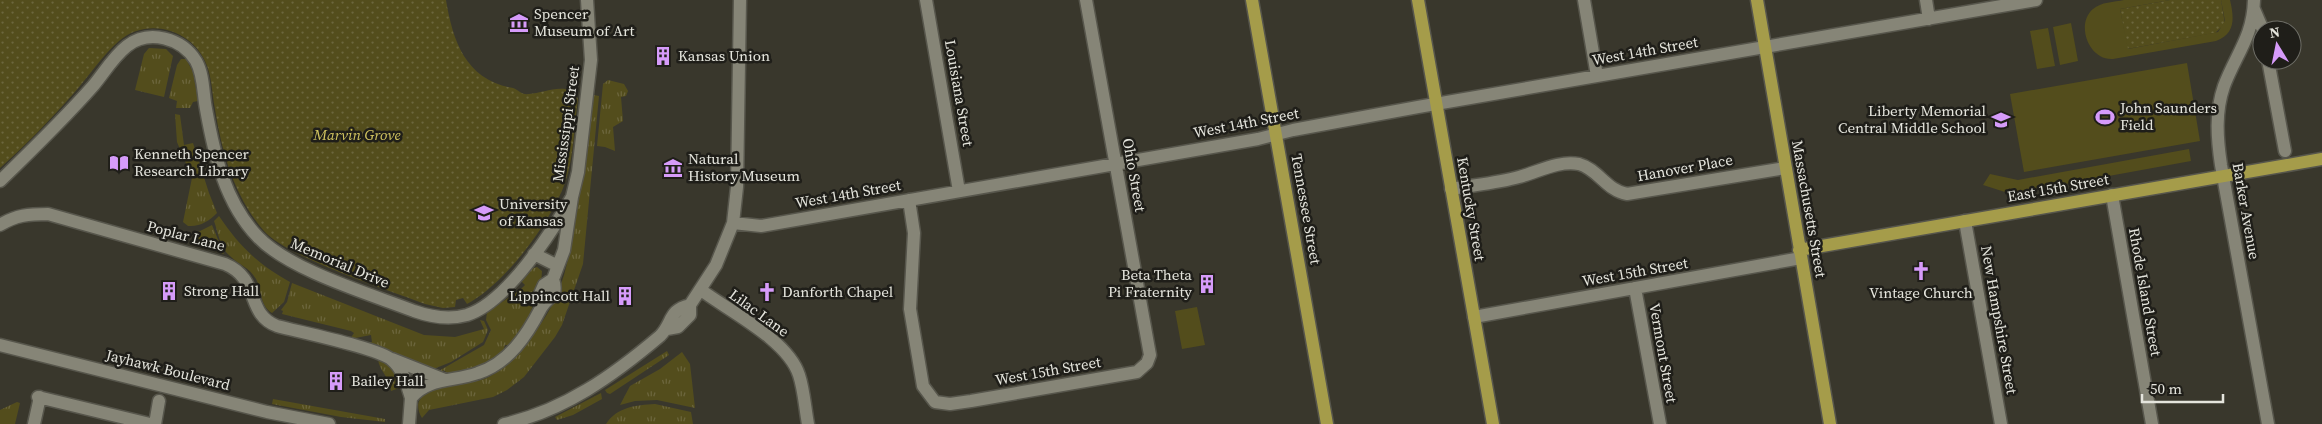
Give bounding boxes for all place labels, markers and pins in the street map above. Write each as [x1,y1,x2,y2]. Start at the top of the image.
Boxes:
place label: Spencer Museum of Art [534,3,635,41]
museum icon: Spencer Museum of Art [508,12,530,34]
building icon: Kansas Union [652,45,674,67]
place label: Kansas Union [678,45,770,66]
place label: John Saunders Field [2119,97,2217,135]
place label: Liberty Memorial Central Middle School [1838,100,1987,138]
sports icon: John Saunders Field [2094,106,2116,128]
school or university icon: Liberty Memorial Central Middle School [1990,109,2012,131]
place label: Kenneth Spencer Research Library [134,143,250,181]
place label: Natural History Museum [688,148,800,186]
library icon: Kenneth Spencer Research Library [108,152,130,174]
museum icon: Natural History Museum [662,157,684,179]
place label: University of Kansas [499,193,568,231]
school or university icon: University of Kansas [473,202,495,224]
church icon: Vintage Church [1910,260,1932,282]
place label: Beta Theta Pi Fraternity [1108,264,1192,302]
building icon: Beta Theta Pi Fraternity [1196,273,1218,295]
building icon: Strong Hall [158,280,180,302]
place label: Strong Hall [184,280,260,301]
church icon: Danforth Chapel [756,281,778,303]
place label: Danforth Chapel [782,281,894,302]
place label: Vintage Church [1869,282,1973,303]
place label: Lippincott Hall [509,285,611,306]
building icon: Lippincott Hall [614,285,636,307]
building icon: Bailey Hall [325,370,347,392]
place label: Bailey Hall [351,370,424,391]

